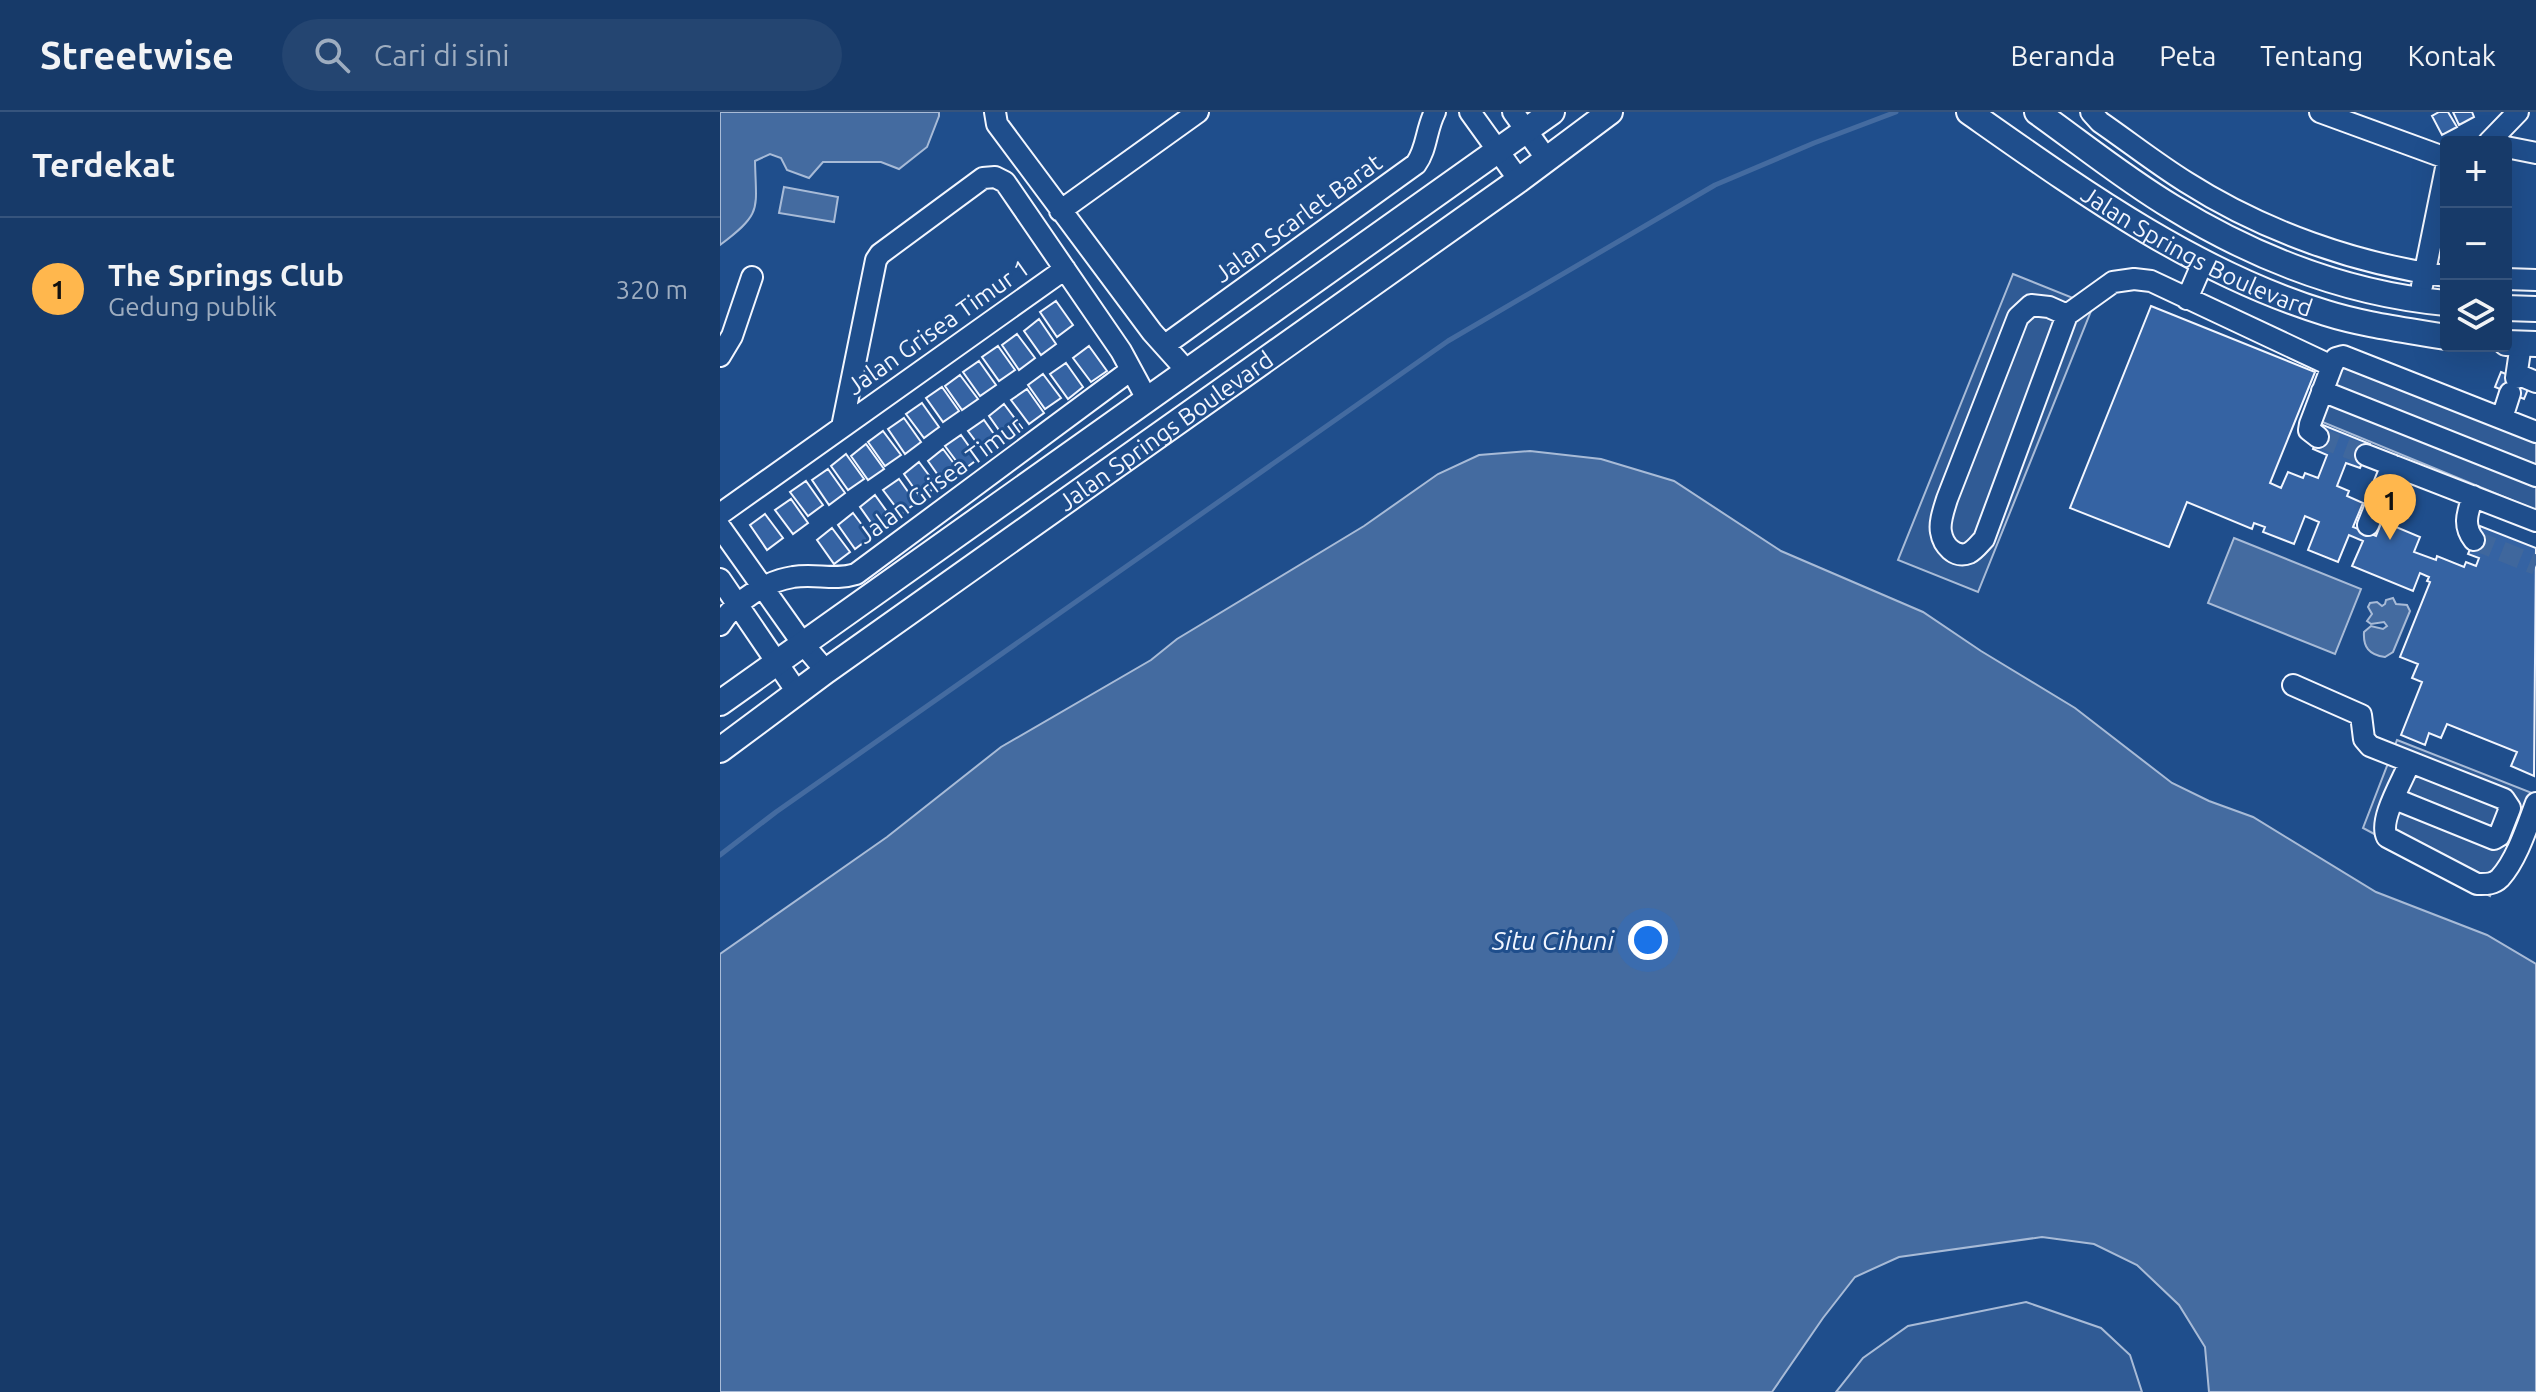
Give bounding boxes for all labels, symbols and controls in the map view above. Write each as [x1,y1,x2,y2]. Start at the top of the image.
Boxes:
search box [282,19,842,91]
icon: search [310,33,354,77]
text: Streetwise [40,34,234,76]
text: Cari di sini [374,38,510,72]
text: Beranda [2010,40,2115,71]
text: Peta [2159,40,2216,71]
text: Tentang [2260,40,2363,71]
text: Kontak [2407,40,2496,71]
map controls [2440,136,2512,352]
button: + [2440,136,2512,208]
text: Terdekat [32,145,175,183]
street label: Jalan Scarlet Barat [1209,148,1387,288]
street label: Jalan Springs Boulevard [2076,180,2316,321]
button: − [2440,208,2512,280]
street label: Jalan Grisea Timur 1 [842,254,1034,400]
text: The Springs Club [108,258,344,292]
text: 1 [51,275,65,304]
text: 320 m [616,275,688,304]
button: layers [2440,280,2512,352]
text: Gedung publik [108,292,277,321]
street label: Jalan Springs Boulevard [1053,345,1278,516]
street label: Jalan Grisea Timur [852,411,1028,549]
pin: 1 [2364,474,2416,540]
your location [1628,920,1668,960]
water label: Situ Cihuni [1491,926,1616,955]

